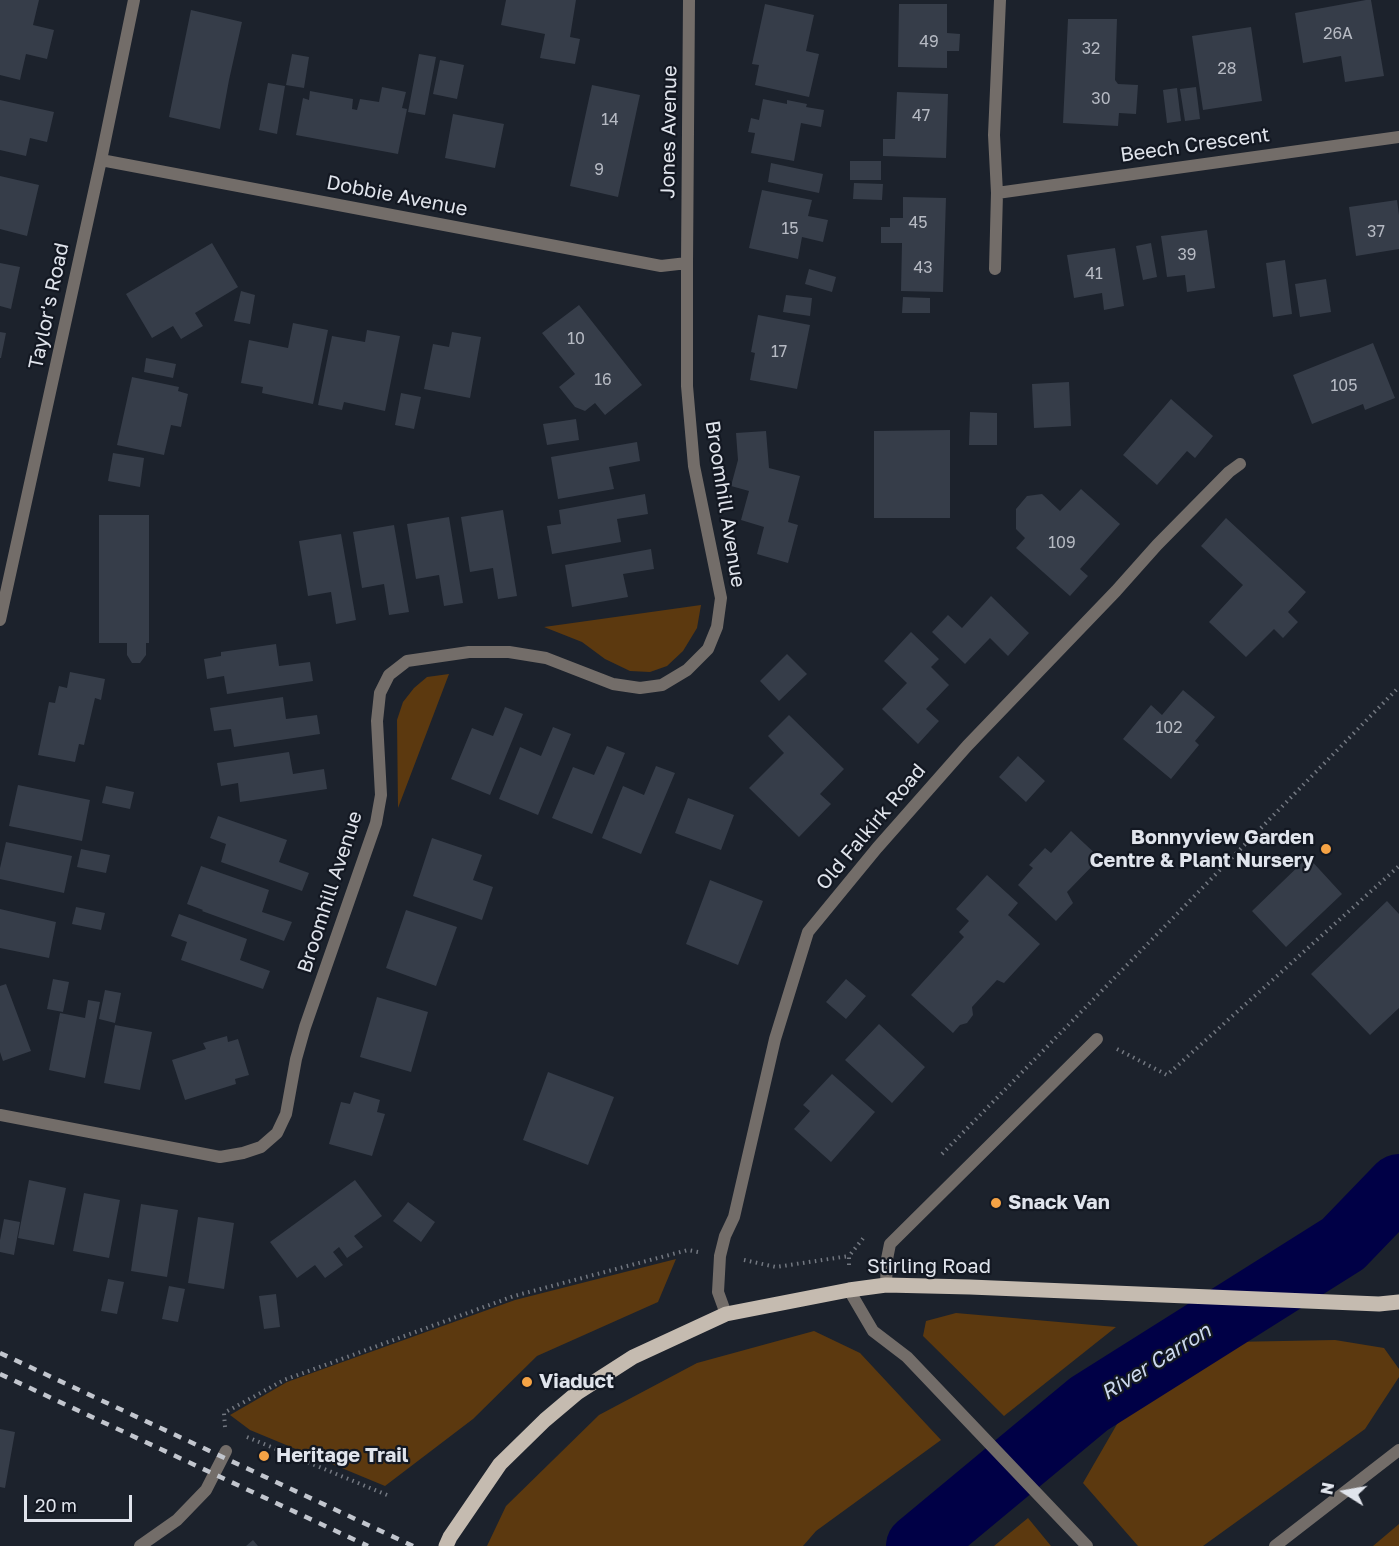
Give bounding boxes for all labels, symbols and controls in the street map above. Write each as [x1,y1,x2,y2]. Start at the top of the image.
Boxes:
house number: 26A [1323,24,1353,44]
house number: 49 [919,32,939,52]
house number: 32 [1082,39,1100,59]
house number: 28 [1217,59,1237,79]
street label: Jones Avenue [656,65,682,199]
house number: 30 [1091,89,1111,109]
house number: 47 [912,106,930,126]
house number: 14 [601,110,619,130]
street label: Beech Crescent [1119,123,1271,167]
house number: 9 [594,160,604,180]
street label: Dobbie Avenue [324,171,470,221]
house number: 45 [908,213,928,233]
house number: 15 [781,219,799,239]
house number: 37 [1367,222,1385,242]
street label: Taylor's Road [24,241,74,371]
house number: 39 [1177,245,1197,265]
house number: 43 [913,258,933,278]
house number: 41 [1085,264,1103,284]
house number: 10 [567,329,585,349]
house number: 17 [771,342,787,362]
house number: 16 [594,370,612,390]
house number: 105 [1331,376,1357,396]
street label: Broomhill Avenue [700,419,750,589]
house number: 109 [1048,533,1076,553]
house number: 102 [1156,718,1182,738]
street label: Old Falkirk Road [811,759,931,895]
street label: Broomhill Avenue [293,808,367,976]
place label: Bonnyview Garden Centre & Plant Nursery [1089,826,1314,873]
marker: Bonnyview Garden Centre & Plant Nursery [1319,842,1333,856]
place label: Snack Van [1008,1191,1110,1215]
marker: Snack Van [989,1196,1003,1210]
street label: Stirling Road [867,1255,991,1279]
water label: River Carron [1096,1318,1216,1406]
place label: Viaduct [539,1370,614,1394]
marker: Viaduct [520,1375,534,1389]
place label: Heritage Trail [276,1444,408,1468]
marker: Heritage Trail [257,1449,271,1463]
north arrow [1315,1462,1375,1522]
text: N [1316,1481,1338,1496]
scale bar [27,1483,135,1521]
text: 20 m [35,1494,77,1516]

